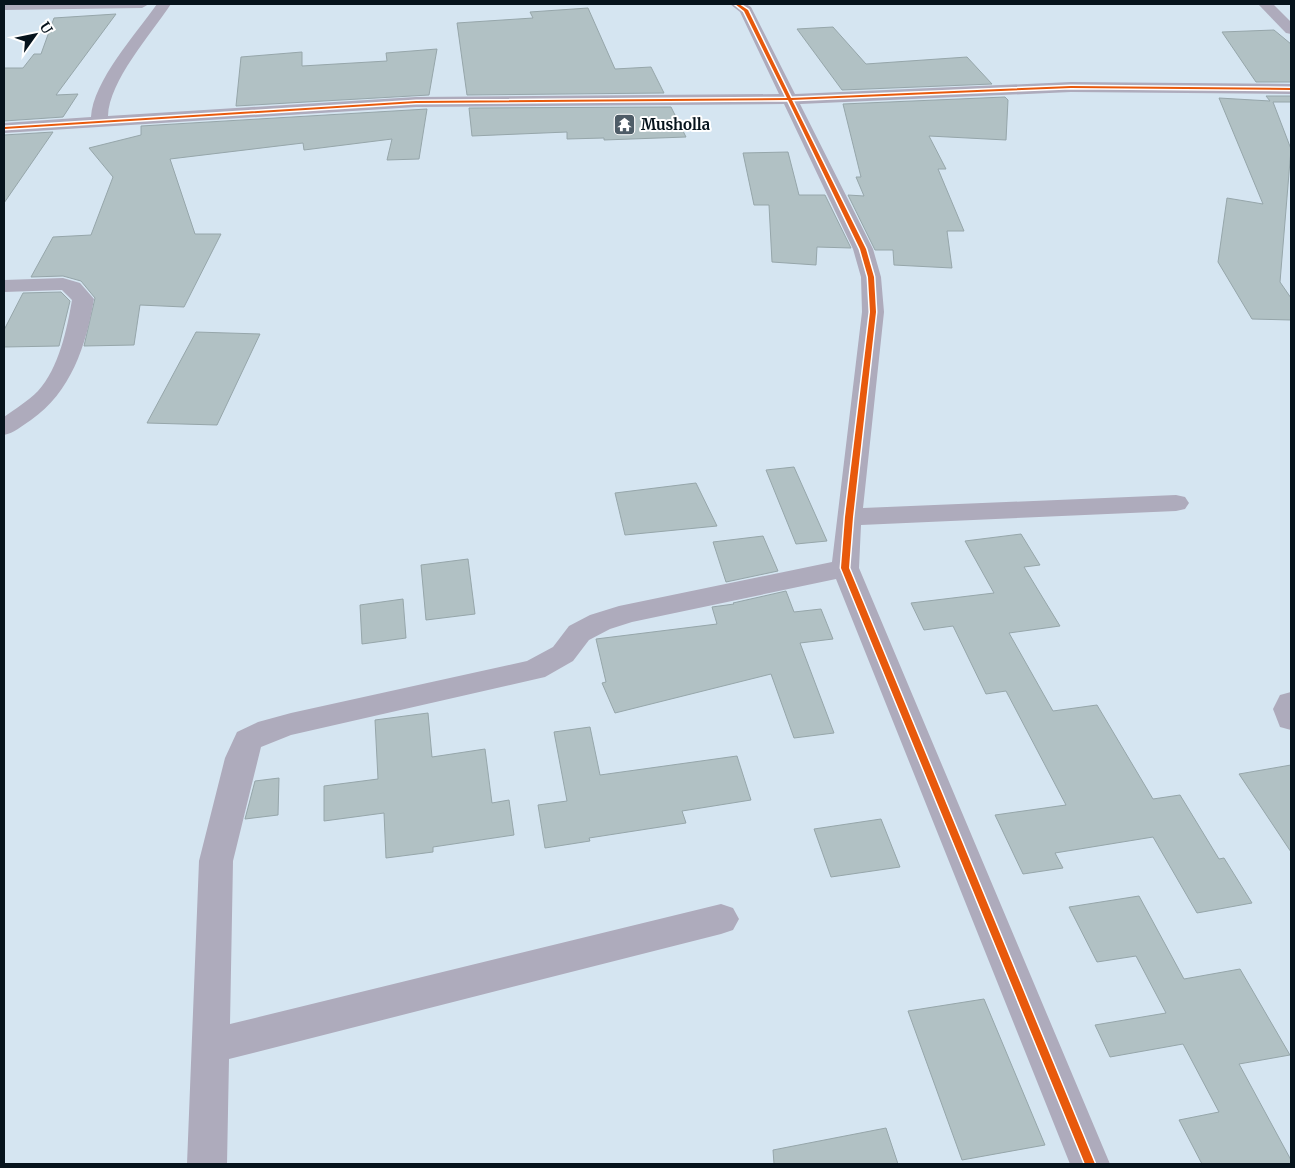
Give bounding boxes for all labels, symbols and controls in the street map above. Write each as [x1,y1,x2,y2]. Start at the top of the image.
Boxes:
north arrow [10,10,60,60]
text: U [36,19,57,38]
temple icon: Musholla [613,113,637,137]
place label: Musholla [641,115,711,134]

